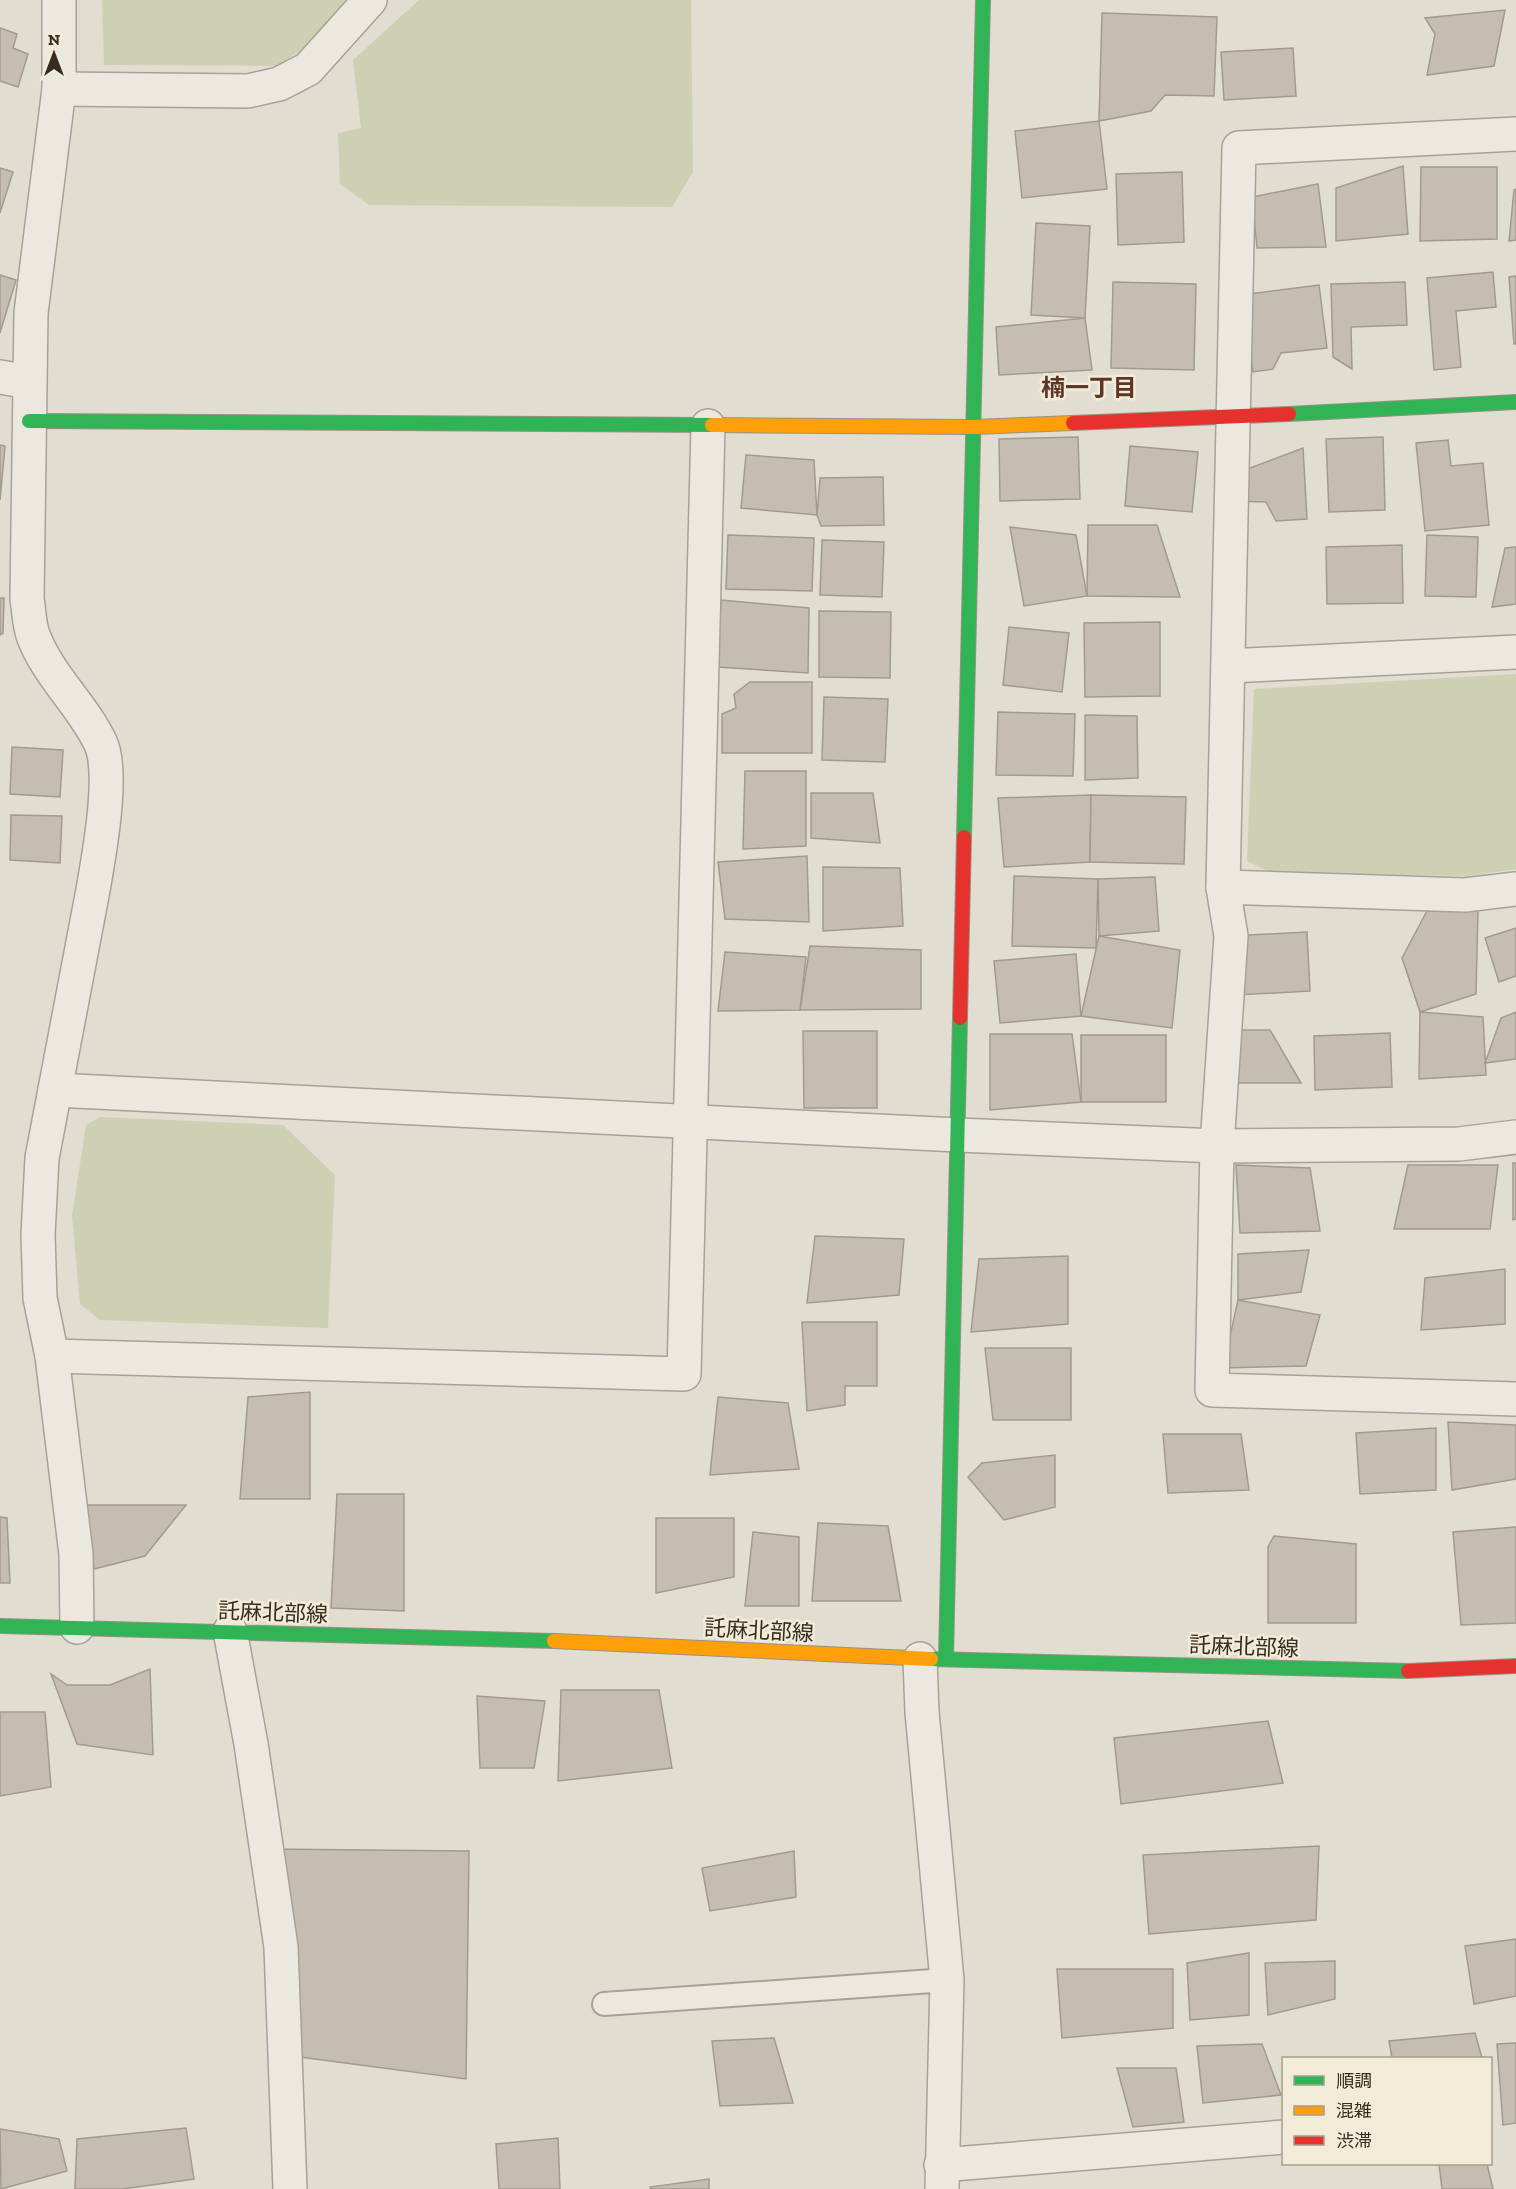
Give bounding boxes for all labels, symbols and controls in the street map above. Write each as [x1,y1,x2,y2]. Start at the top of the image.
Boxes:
north arrow [24,24,84,84]
text: N [48,30,60,49]
district label: 楠一丁目 [1041,373,1137,402]
street label: 託麻北部線 [218,1597,328,1628]
street label: 託麻北部線 [703,1614,815,1647]
street label: 託麻北部線 [1189,1631,1299,1662]
legend [1282,2057,1492,2165]
text: 順調 [1336,2070,1372,2092]
text: 混雑 [1336,2100,1372,2122]
text: 渋滞 [1336,2130,1372,2152]

